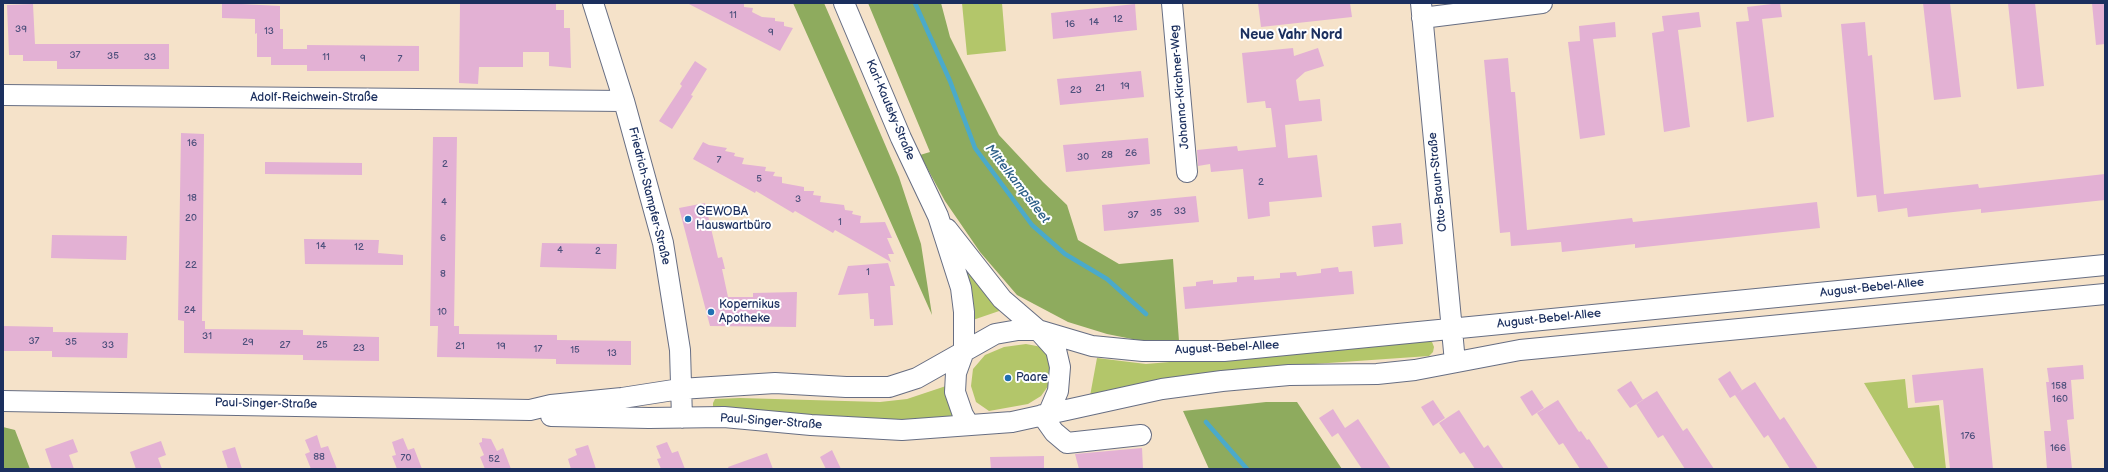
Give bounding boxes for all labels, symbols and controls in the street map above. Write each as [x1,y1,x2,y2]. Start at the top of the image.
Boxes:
house number: 11 [729,9,737,21]
house number: 12 [1113,13,1123,25]
house number: 14 [1089,16,1099,28]
house number: 16 [1065,18,1075,30]
house number: 39 [15,23,27,35]
street label: Johanna-Kirchner-Weg [1167,24,1193,150]
house number: 13 [264,25,274,37]
house number: 9 [768,26,774,38]
district label: Neue Vahr Nord [1240,27,1342,43]
house number: 37 [69,49,81,61]
house number: 35 [107,50,119,62]
house number: 33 [144,51,156,63]
house number: 11 [322,51,330,63]
house number: 9 [360,52,366,64]
house number: 7 [398,53,402,65]
street label: Karl-Kautsky-Straße [862,57,918,163]
house number: 19 [1120,80,1130,92]
house number: 21 [1095,82,1105,94]
house number: 23 [1070,84,1082,96]
street label: Adolf-Reichwein-Straße [250,91,378,105]
street label: Friedrich-Stampfer-Straße [625,126,673,266]
street label: Otto-Braun-Straße [1426,132,1450,232]
house number: 16 [187,137,197,149]
water label: Mittelkampsfleet [981,141,1053,227]
house number: 26 [1125,147,1137,159]
house number: 28 [1101,149,1113,161]
house number: 30 [1077,151,1089,163]
house number: 7 [717,154,721,166]
house number: 2 [442,158,448,170]
house number: 5 [756,173,762,185]
house number: 2 [1258,176,1264,188]
house number: 18 [187,192,197,204]
house number: 3 [795,193,801,205]
house number: 4 [441,196,447,208]
place label: GEWOBA Hauswartbüro [696,205,771,233]
house number: 33 [1174,205,1186,217]
house number: 35 [1150,207,1162,219]
house number: 37 [1127,209,1139,221]
house number: 20 [185,212,197,224]
marker: GEWOBA Hauswartbüro [683,214,693,224]
house number: 1 [838,216,842,228]
house number: 6 [440,232,446,244]
house number: 14 [316,240,326,252]
house number: 12 [354,241,364,253]
house number: 4 [557,244,563,256]
house number: 2 [595,245,601,257]
house number: 22 [185,259,197,271]
house number: 1 [866,266,870,278]
house number: 8 [440,268,446,280]
street label: August-Bebel-Allee [1819,275,1925,301]
place label: Kopernikus Apotheke [719,298,780,326]
house number: 24 [184,304,196,316]
house number: 10 [437,306,447,318]
street label: August-Bebel-Allee [1496,306,1602,332]
marker: Kopernikus Apotheke [706,307,716,317]
house number: 31 [202,330,212,342]
house number: 37 [28,335,40,347]
house number: 35 [65,336,77,348]
house number: 29 [242,336,254,348]
street label: August-Bebel-Allee [1174,338,1280,358]
house number: 33 [102,339,114,351]
house number: 27 [280,339,290,351]
house number: 25 [316,339,328,351]
house number: 21 [455,340,465,352]
house number: 19 [496,340,506,352]
house number: 23 [353,342,365,354]
house number: 17 [534,343,542,355]
house number: 15 [570,344,580,356]
house number: 13 [607,347,617,359]
place label: Paare [1016,371,1048,385]
marker: Paare [1003,373,1013,383]
house number: 158 [2051,380,2067,392]
house number: 160 [2052,393,2068,405]
street label: Paul-Singer-Straße [215,396,317,412]
street label: Paul-Singer-Straße [719,411,823,433]
house number: 176 [1961,430,1975,442]
house number: 166 [2050,442,2066,454]
house number: 88 [313,451,325,463]
house number: 70 [401,452,411,464]
house number: 52 [488,453,500,465]

